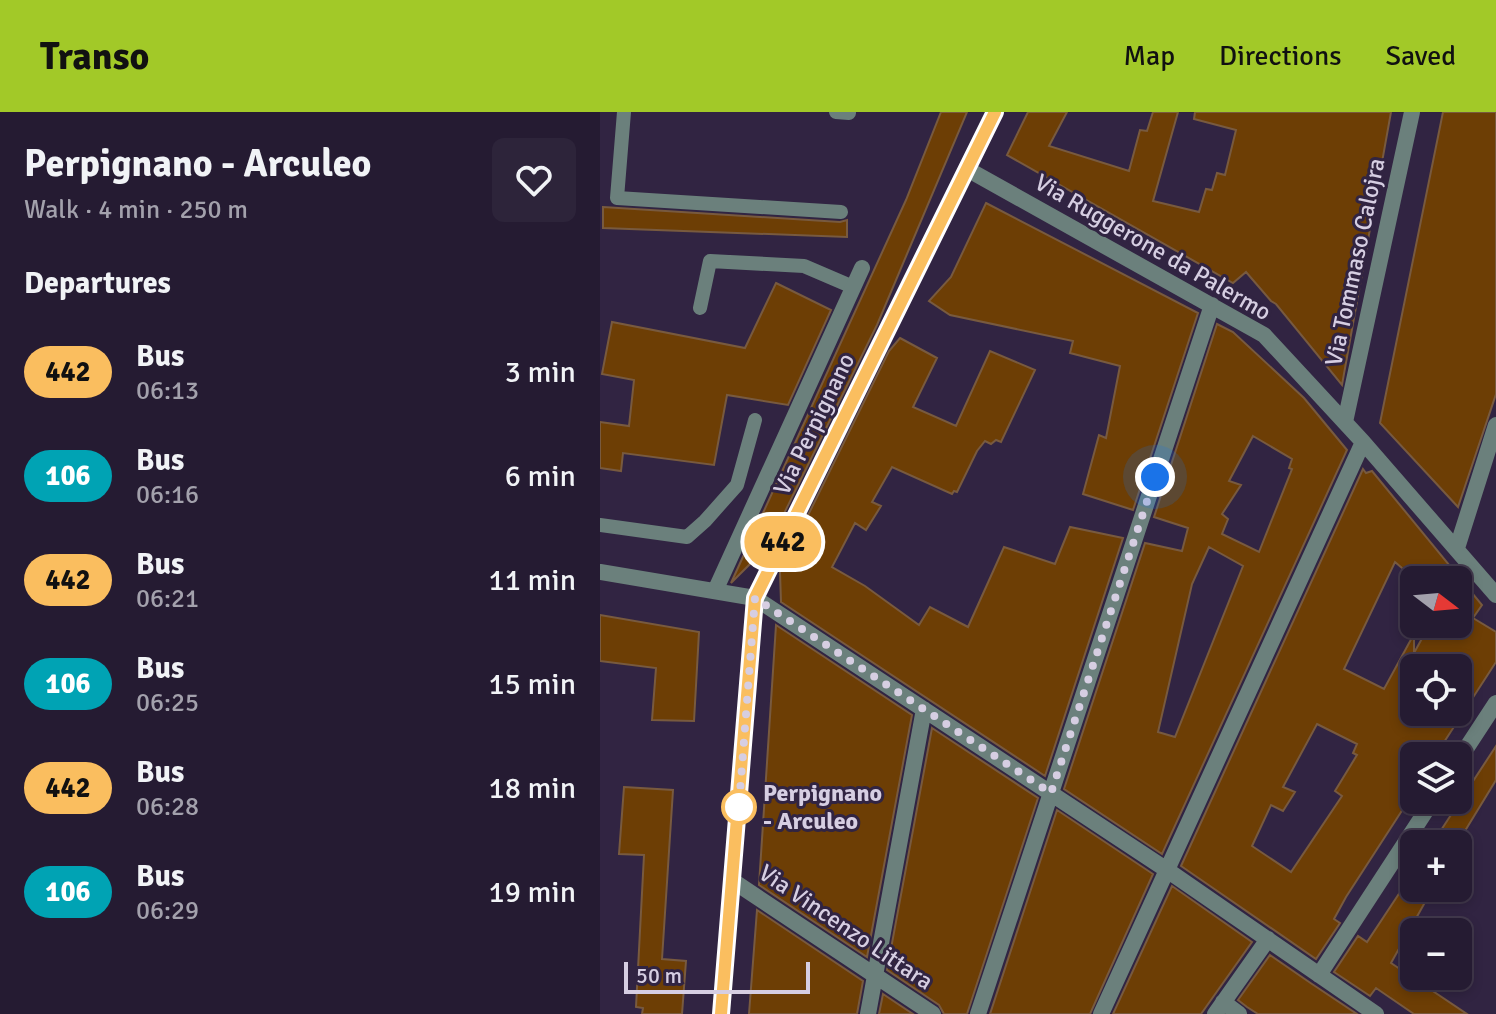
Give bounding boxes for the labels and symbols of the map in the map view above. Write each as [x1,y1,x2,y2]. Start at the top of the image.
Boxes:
street label: Via Tommaso Calojra [1318,155,1392,369]
street label: Via Ruggerone da Palermo [1029,167,1277,327]
street label: Via Perpignano [767,348,861,500]
your location [1135,457,1175,497]
line badge: 442 [737,516,829,568]
north arrow [1400,566,1472,638]
place label: Perpignano - Arculeo [763,778,882,836]
marker: Perpignano - Arculeo [722,790,756,824]
street label: Via Vincenzo Littara [753,858,939,996]
scale bar [624,958,810,994]

